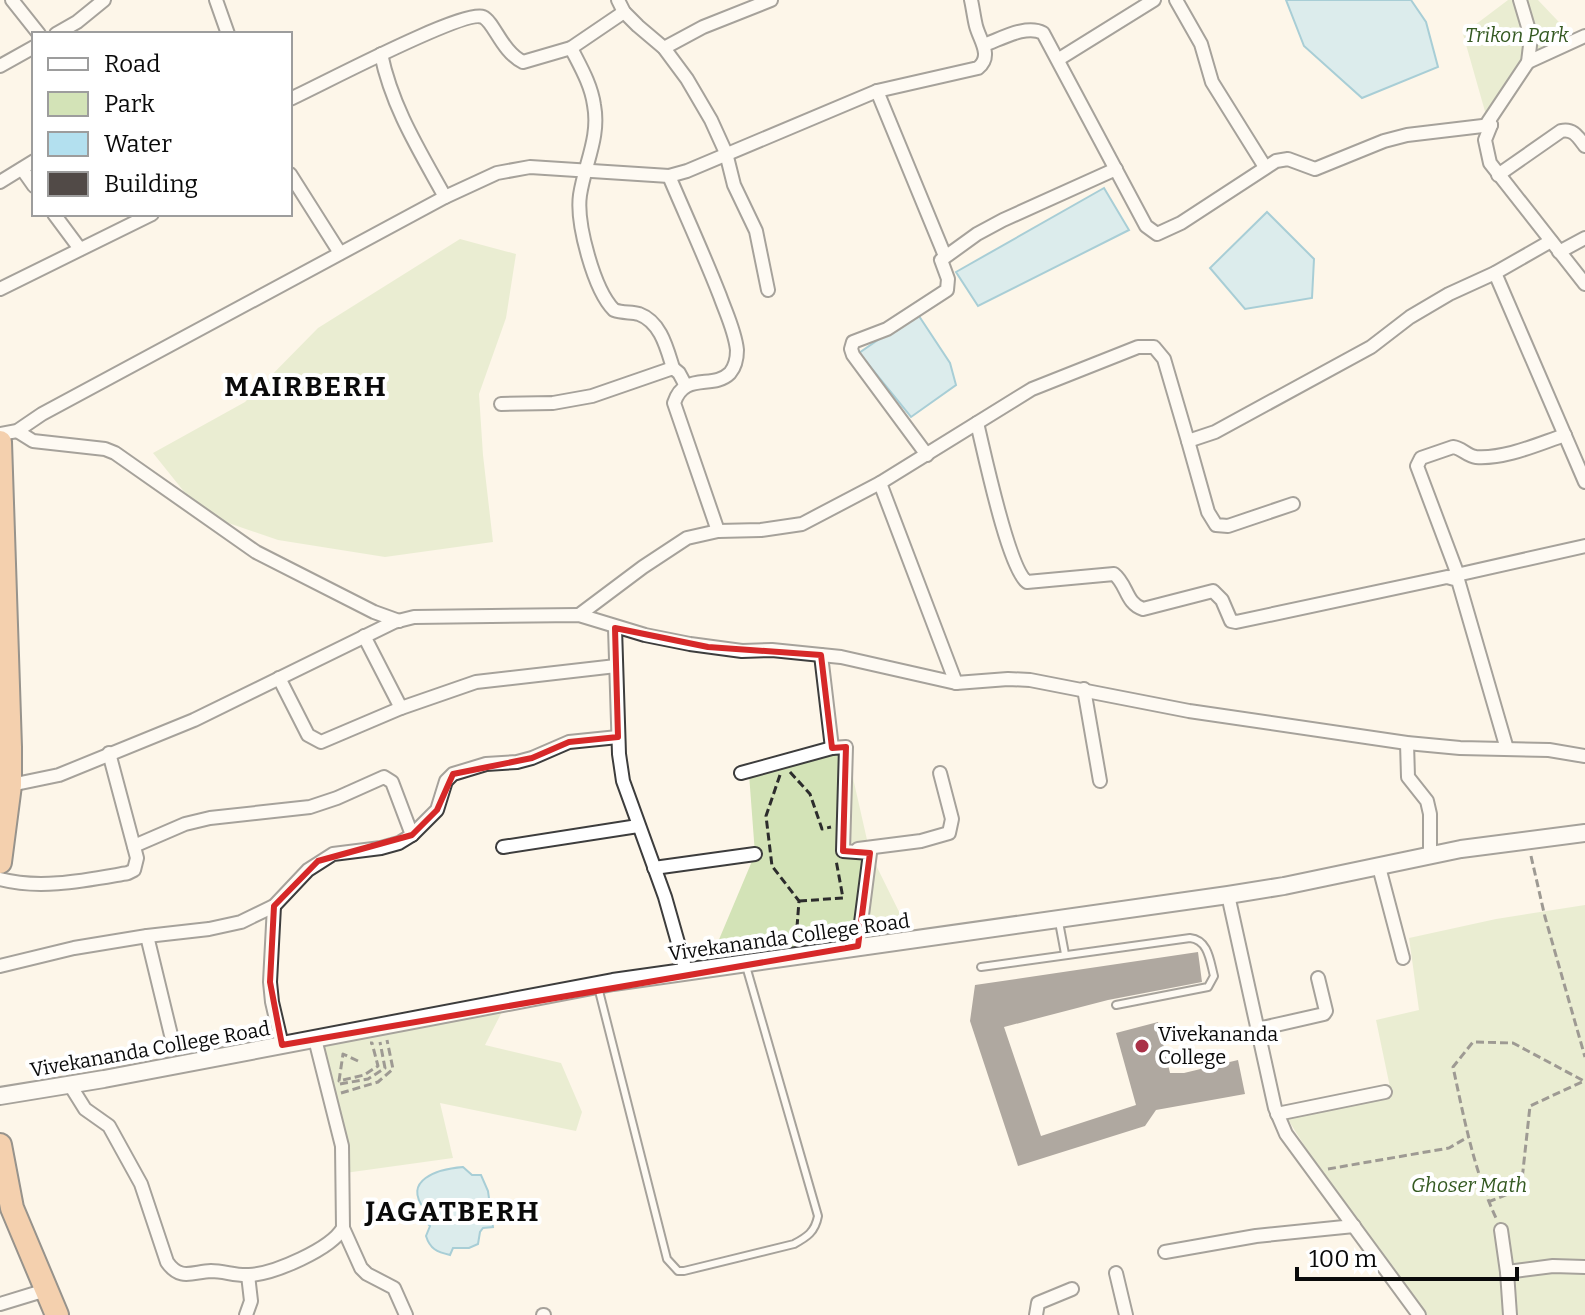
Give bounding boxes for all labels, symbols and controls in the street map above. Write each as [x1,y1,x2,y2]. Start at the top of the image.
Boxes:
park label: Trikon Park [1465,23,1569,47]
legend [32,32,292,216]
text: Road [104,50,160,78]
text: Park [104,90,155,118]
text: Water [104,130,172,158]
text: Building [104,170,198,198]
district label: MAIRBERH [224,370,388,403]
street label: Vivekananda College Road [667,908,911,966]
street label: Vivekananda College Road [28,1016,272,1082]
place label: Vivekananda College [1158,1022,1278,1069]
marker: Vivekananda College [1133,1037,1151,1055]
park label: Ghoser Math [1411,1173,1527,1197]
district label: JAGATBERH [363,1195,541,1228]
scale bar [1297,1231,1517,1281]
text: 100 m [1309,1245,1377,1273]

